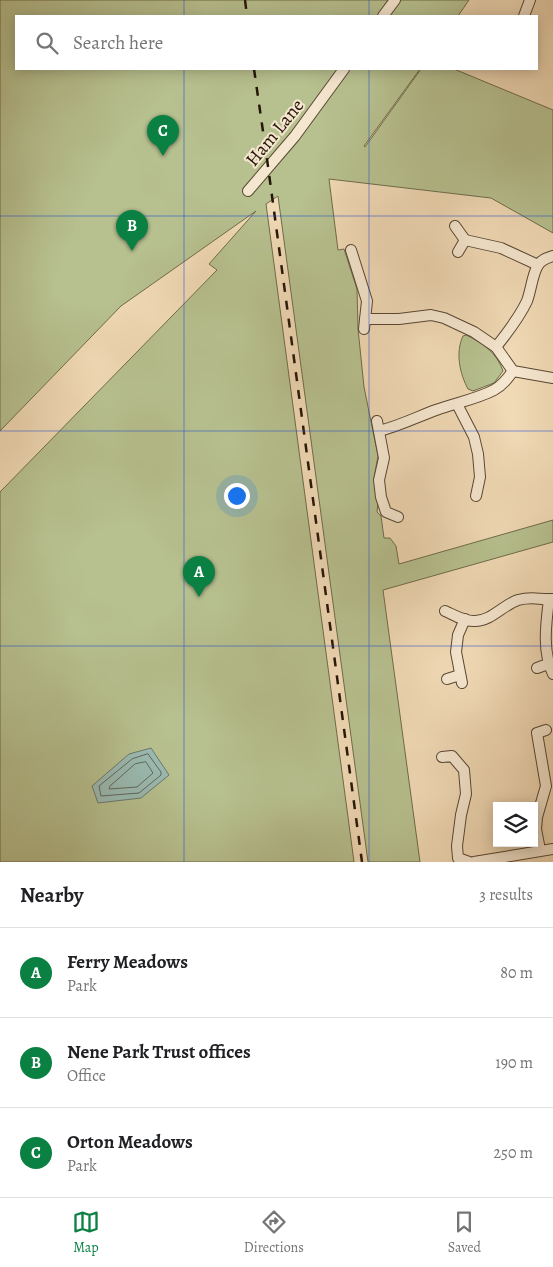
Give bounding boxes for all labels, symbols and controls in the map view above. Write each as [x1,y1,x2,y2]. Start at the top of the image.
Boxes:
search box [15,15,538,70]
icon: search [33,29,61,57]
text: Search here [73,30,163,56]
street label: Ham Lane [240,93,310,172]
pin: C [147,115,179,156]
pin: B [116,210,148,251]
your location [224,483,250,509]
pin: A [183,556,215,597]
map controls [493,802,538,847]
button: layers [493,802,538,847]
text: Nearby [20,881,83,909]
text: 3 results [479,884,533,906]
text: Ferry Meadows [67,949,188,975]
text: A [31,962,41,984]
text: 80 m [500,962,533,984]
text: Park [67,975,97,997]
text: Nene Park Trust offices [67,1039,251,1065]
text: B [31,1052,41,1074]
text: 190 m [495,1052,533,1074]
text: Office [67,1065,106,1087]
text: Orton Meadows [67,1129,193,1155]
text: C [31,1142,41,1164]
text: 250 m [494,1142,533,1164]
text: Park [67,1155,97,1177]
tab: Map [72,1208,100,1257]
tab: Directions [244,1208,304,1257]
tab: Saved [448,1208,481,1257]

